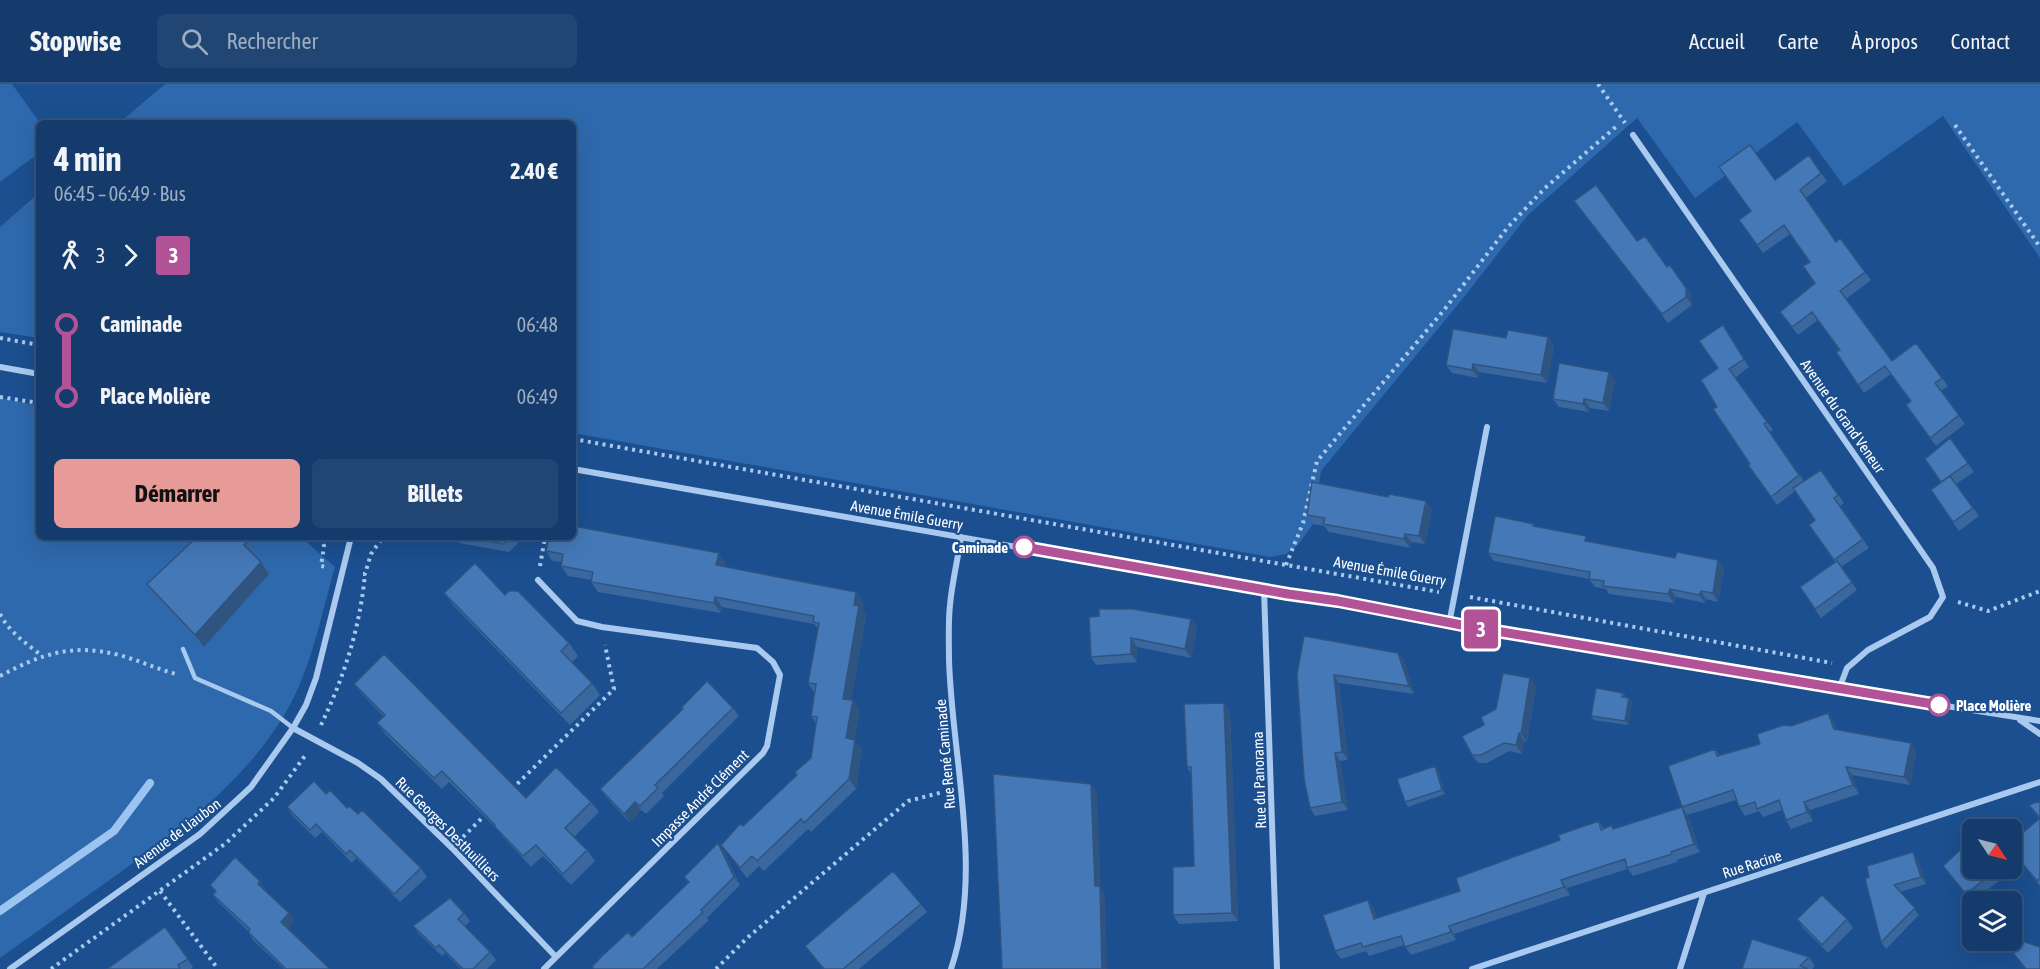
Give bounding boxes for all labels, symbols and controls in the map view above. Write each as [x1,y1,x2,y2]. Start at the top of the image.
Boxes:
search box [157,14,577,68]
text: Stopwise [30,25,121,57]
icon: search [178,25,211,58]
text: Rechercher [226,28,318,54]
text: Accueil [1689,29,1745,53]
text: Carte [1778,29,1818,53]
text: À propos [1851,29,1918,53]
text: Contact [1951,29,2010,53]
text: 4 min [54,140,121,178]
text: 2.40 € [510,158,558,184]
text: 06:45 – 06:49 · Bus [54,182,186,205]
icon: walk [54,239,87,272]
icon: forward [114,239,147,272]
text: 3 [168,243,178,267]
text: 3 [96,244,105,267]
text: Caminade [100,311,182,337]
text: 06:48 [517,313,558,336]
street label: Avenue du Grand Veneur [1797,356,1889,477]
text: Place Molière [100,383,210,409]
text: 06:49 [517,385,558,408]
button: Démarrer [54,459,300,528]
button: Billets [312,459,558,528]
street label: Avenue Émile Guerry [849,497,965,533]
marker: Caminade [1013,536,1035,558]
place label: Caminade [952,539,1008,556]
street label: Avenue Émile Guerry [1332,553,1448,589]
line badge: 3 [1462,610,1500,648]
text: 3 [1476,617,1486,641]
marker: Place Molière [1928,694,1950,716]
place label: Place Molière [1956,697,2031,714]
street label: Rue René Caminade [932,698,958,810]
street label: Rue du Panorama [1249,731,1269,829]
street label: Impasse André Clément [648,746,752,850]
street label: Rue Georges Desthuilliers [392,773,504,885]
street label: Avenue de Liaubon [130,795,224,871]
north arrow [1962,819,2022,879]
map controls [1962,819,2022,951]
street label: Rue Racine [1720,846,1784,882]
button: layers [1962,891,2022,951]

